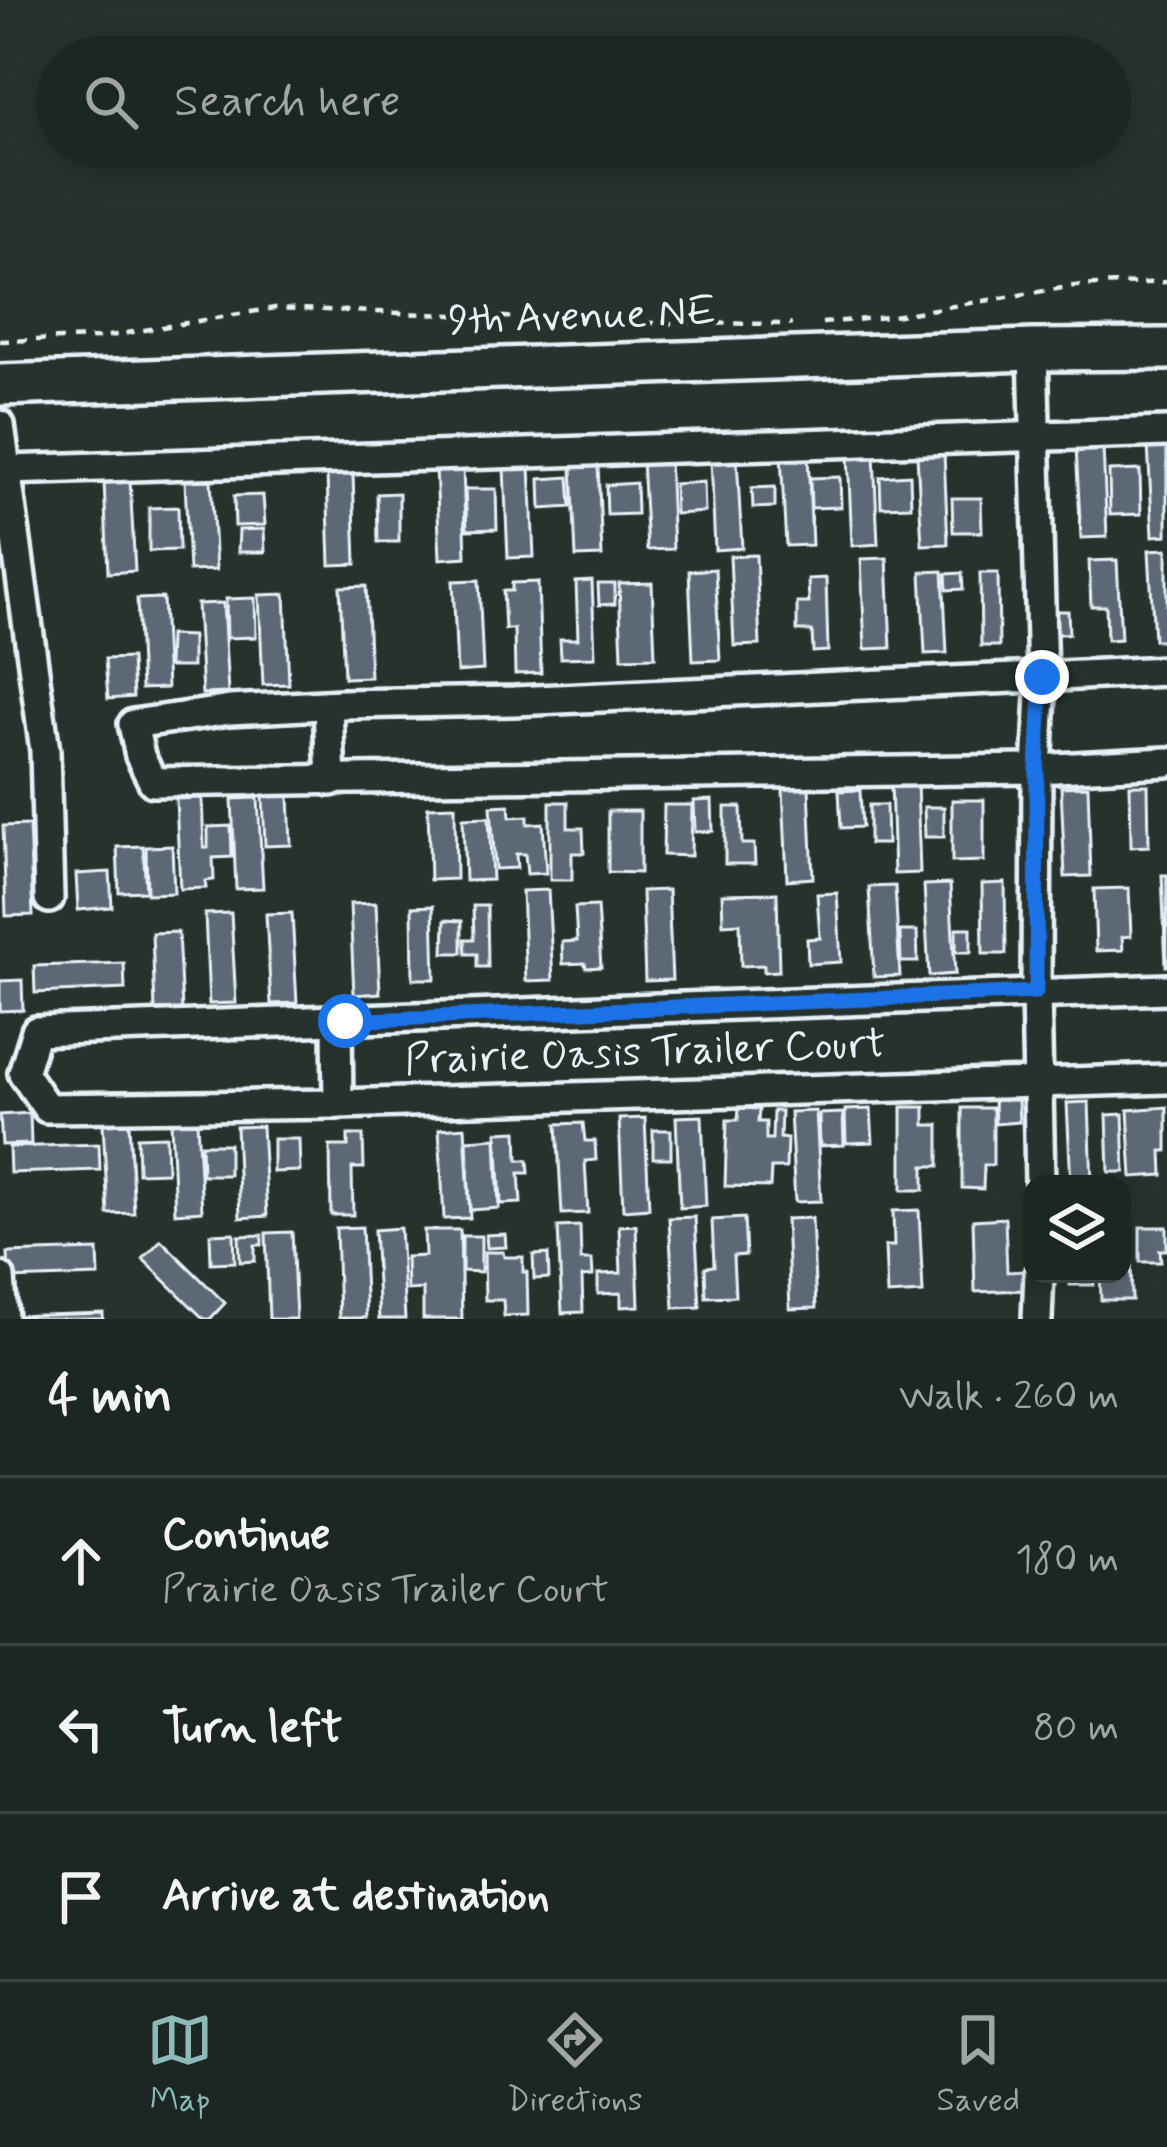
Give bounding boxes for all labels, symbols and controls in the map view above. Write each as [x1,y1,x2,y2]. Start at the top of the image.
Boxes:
search box [36,36,1131,168]
icon: search [78,69,144,135]
text: Search here [174,73,401,132]
street label: 9th Avenue NE [447,285,717,349]
route end [1015,650,1069,704]
route start [318,994,372,1048]
street label: Prairie Oasis Trailer Court [404,1017,886,1089]
map controls [1023,1175,1131,1283]
button: layers [1023,1175,1131,1283]
text: 4 min [48,1364,172,1430]
text: Walk · 260 m [899,1372,1119,1423]
text: Continue [162,1506,330,1565]
icon: ahead [48,1528,114,1594]
text: 180 m [1015,1535,1119,1586]
text: Prairie Oasis Trailer Court [162,1565,609,1616]
icon: left [48,1696,114,1762]
text: Turn left [162,1699,342,1758]
text: 80 m [1033,1703,1119,1754]
icon: arrive [48,1864,114,1930]
text: Arrive at destination [162,1867,550,1926]
tab: Map [147,2007,213,2123]
tab: Directions [507,2007,643,2123]
tab: Saved [937,2007,1020,2123]

